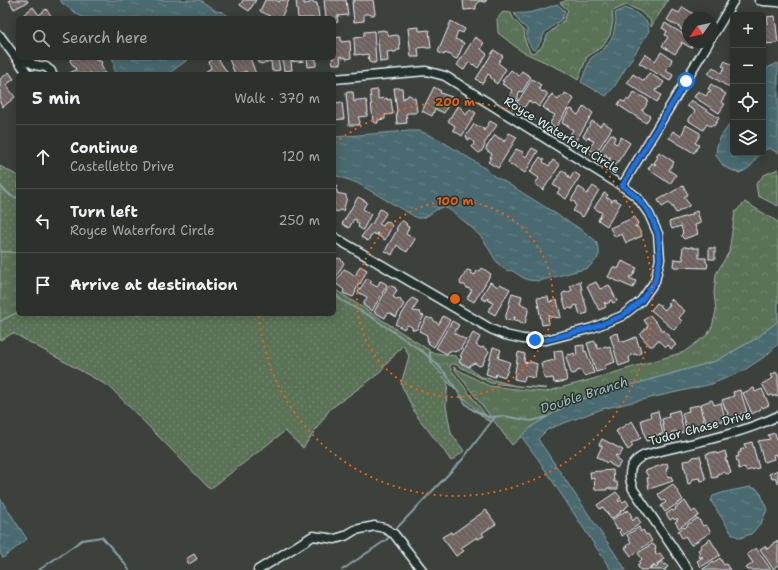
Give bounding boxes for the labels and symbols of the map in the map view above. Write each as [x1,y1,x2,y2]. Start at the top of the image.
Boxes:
north arrow [682,12,718,48]
route start [677,72,695,90]
street label: Royce Waterford Circle [501,93,623,177]
text: 200 m [435,94,475,110]
text: 100 m [437,193,474,209]
centre of rings [448,292,462,306]
route end [526,331,544,349]
water label: Double Branch [538,373,630,417]
street label: Tudor Chase Drive [647,407,753,449]

